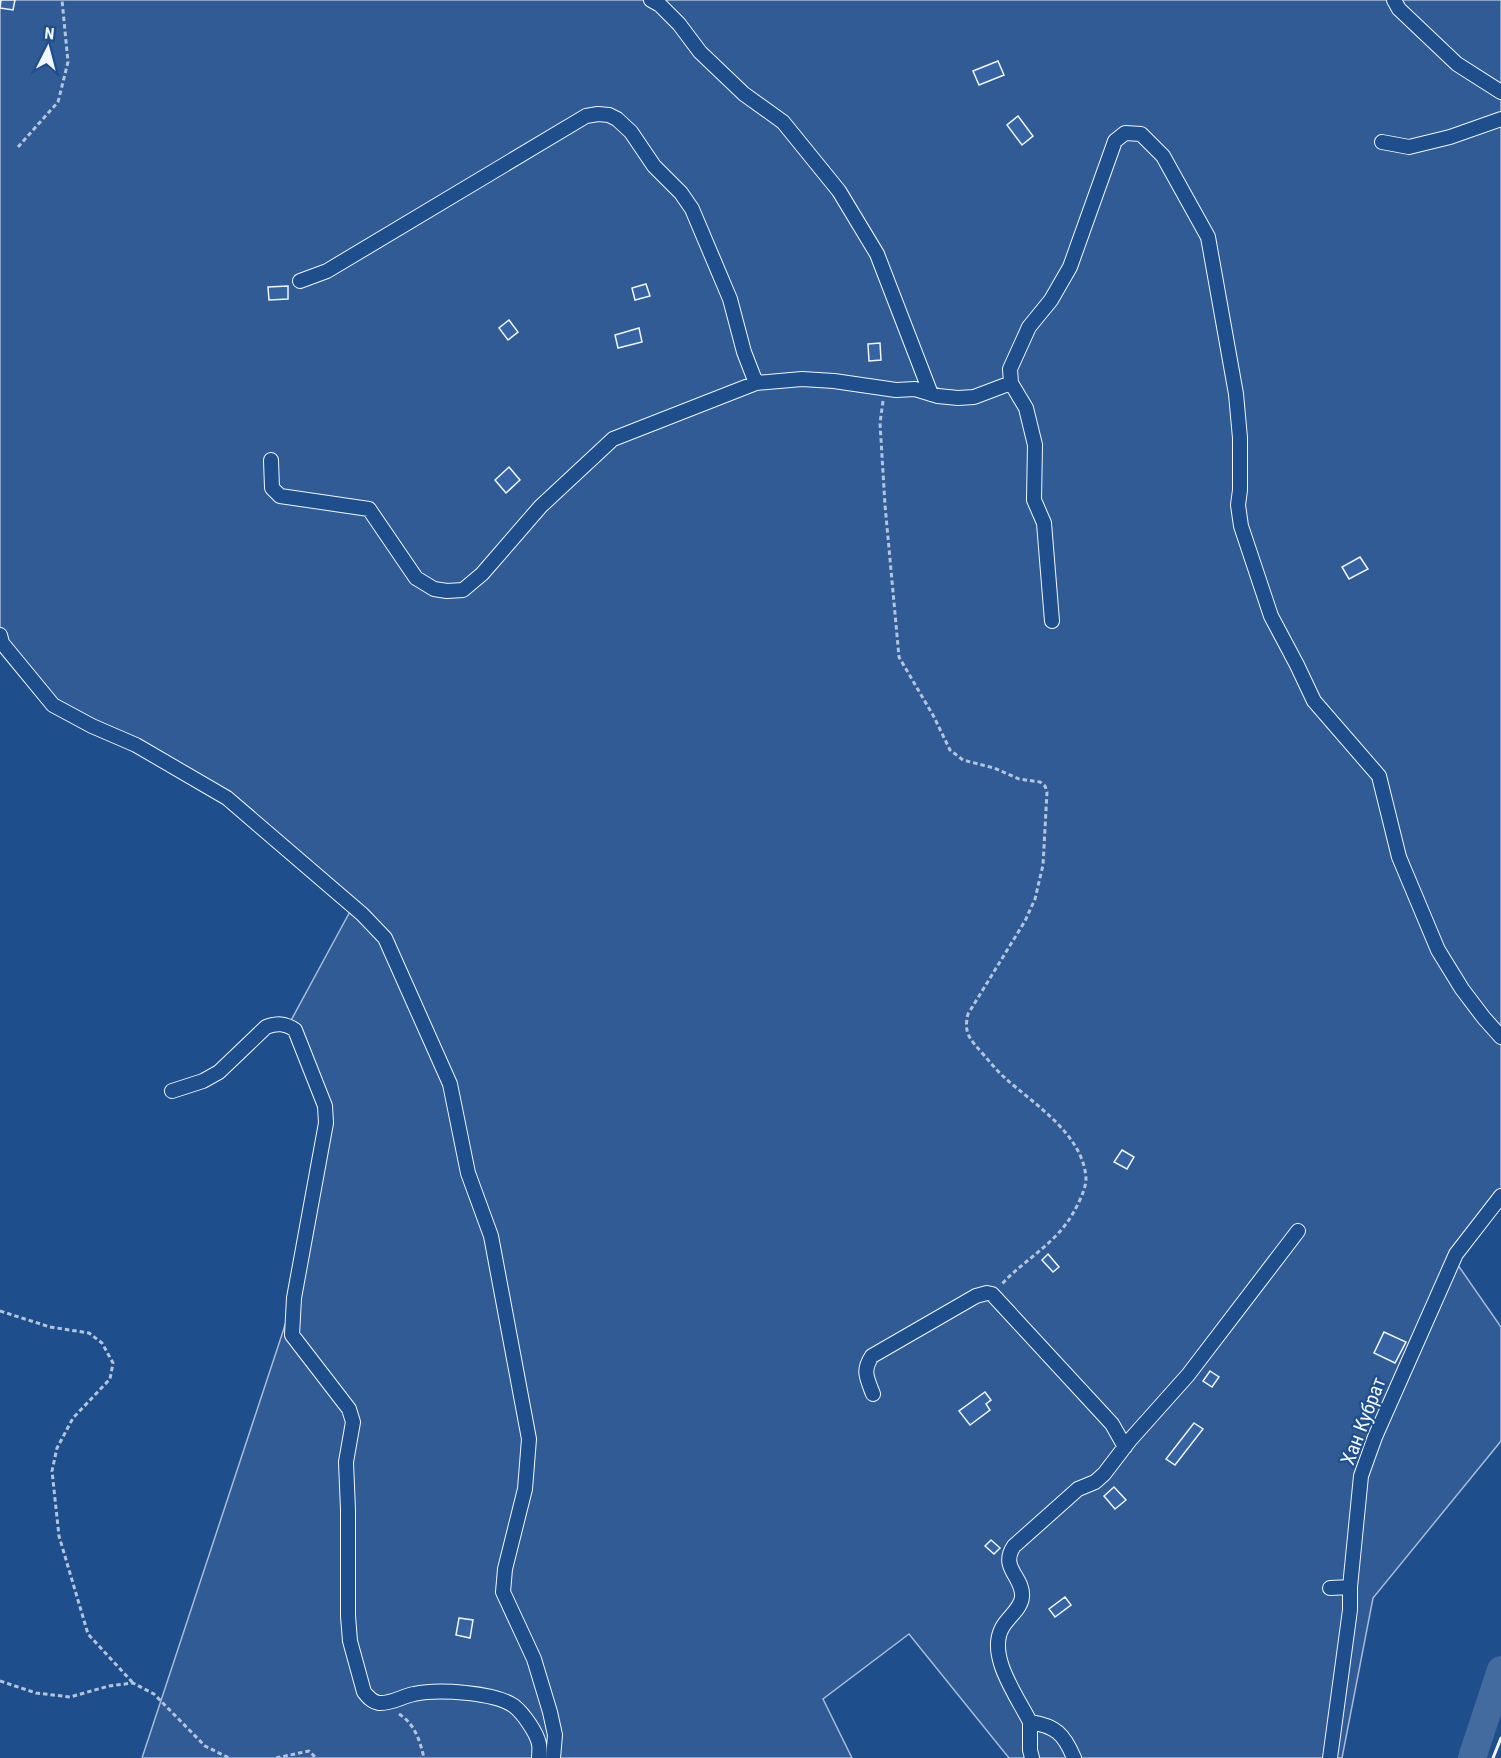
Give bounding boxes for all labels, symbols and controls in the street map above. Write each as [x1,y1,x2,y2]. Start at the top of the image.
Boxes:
north arrow [18,18,78,78]
text: N [44,24,55,44]
street label: Хан Кубрат [1335,1374,1391,1468]

